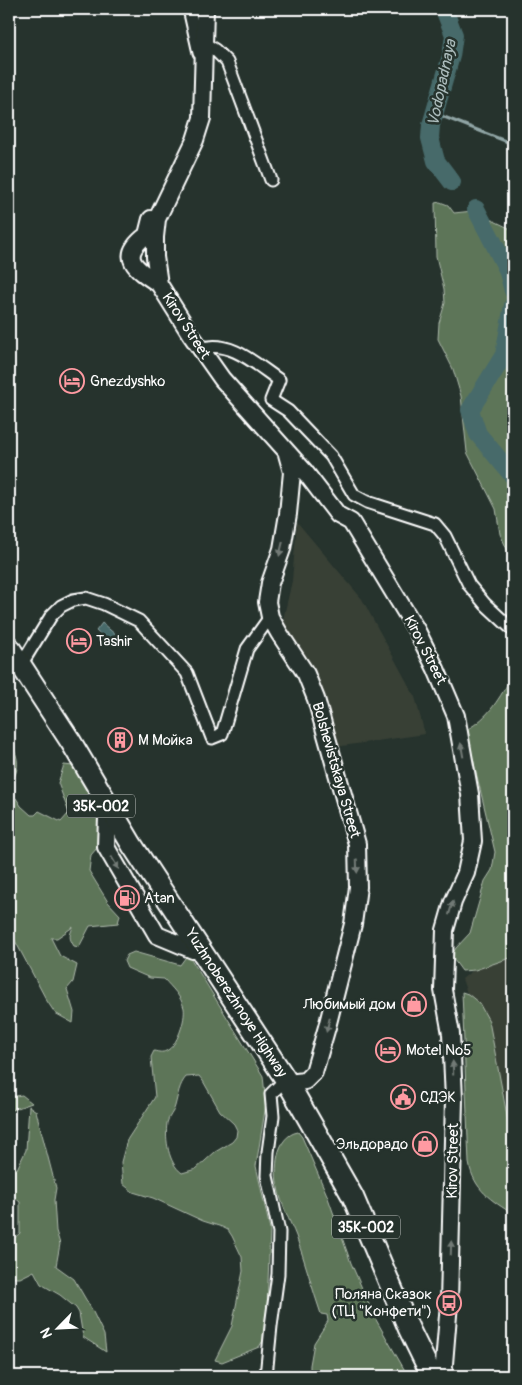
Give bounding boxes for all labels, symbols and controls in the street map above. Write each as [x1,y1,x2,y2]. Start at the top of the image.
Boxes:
water label: Vodopadnaya [423,36,461,128]
street label: Kirov Street [157,289,215,364]
hotel icon: Gnezdyshko [59,368,85,394]
place label: Gnezdyshko [90,372,165,391]
one-way arrow [277,541,285,556]
street label: Kirov Street [399,612,451,689]
hotel icon: Tashir [66,628,92,654]
place label: Tashir [96,632,133,651]
street label: Bolshevistskaya Street [307,700,365,841]
building icon: М Мойка [107,727,133,753]
place label: М Мойка [138,731,193,750]
one-way arrow [458,742,466,758]
road number: 35К-002 [67,794,135,818]
one-way arrow [111,857,120,870]
one-way arrow [354,858,362,874]
fuel station icon: Atan [114,885,140,911]
place label: Atan [144,889,175,908]
one-way arrow [448,900,456,915]
street label: Yuzhnoberezhnoye Highway [180,924,292,1082]
shop icon: Любимый дом [401,991,427,1017]
place label: Любимый дом [302,995,396,1014]
one-way arrow [323,1017,331,1032]
hotel icon: Motel №5 [375,1037,401,1063]
place label: Motel №5 [406,1041,471,1060]
one-way arrow [448,1060,456,1076]
public building icon: СДЭК [390,1084,416,1110]
place label: СДЭК [420,1088,456,1107]
street label: Kirov Street [443,1122,463,1199]
shop icon: Эльдорадо [412,1131,438,1157]
place label: Эльдорадо [336,1135,408,1154]
road number: 35К-002 [332,1216,400,1238]
one-way arrow [447,1240,455,1256]
place label: Поляна Сказок (ТЦ "Конфети") [331,1285,432,1321]
bus stop icon: Поляна Сказок (ТЦ "Конфети") [436,1290,462,1316]
north arrow [32,1302,82,1352]
text: N [37,1325,56,1341]

